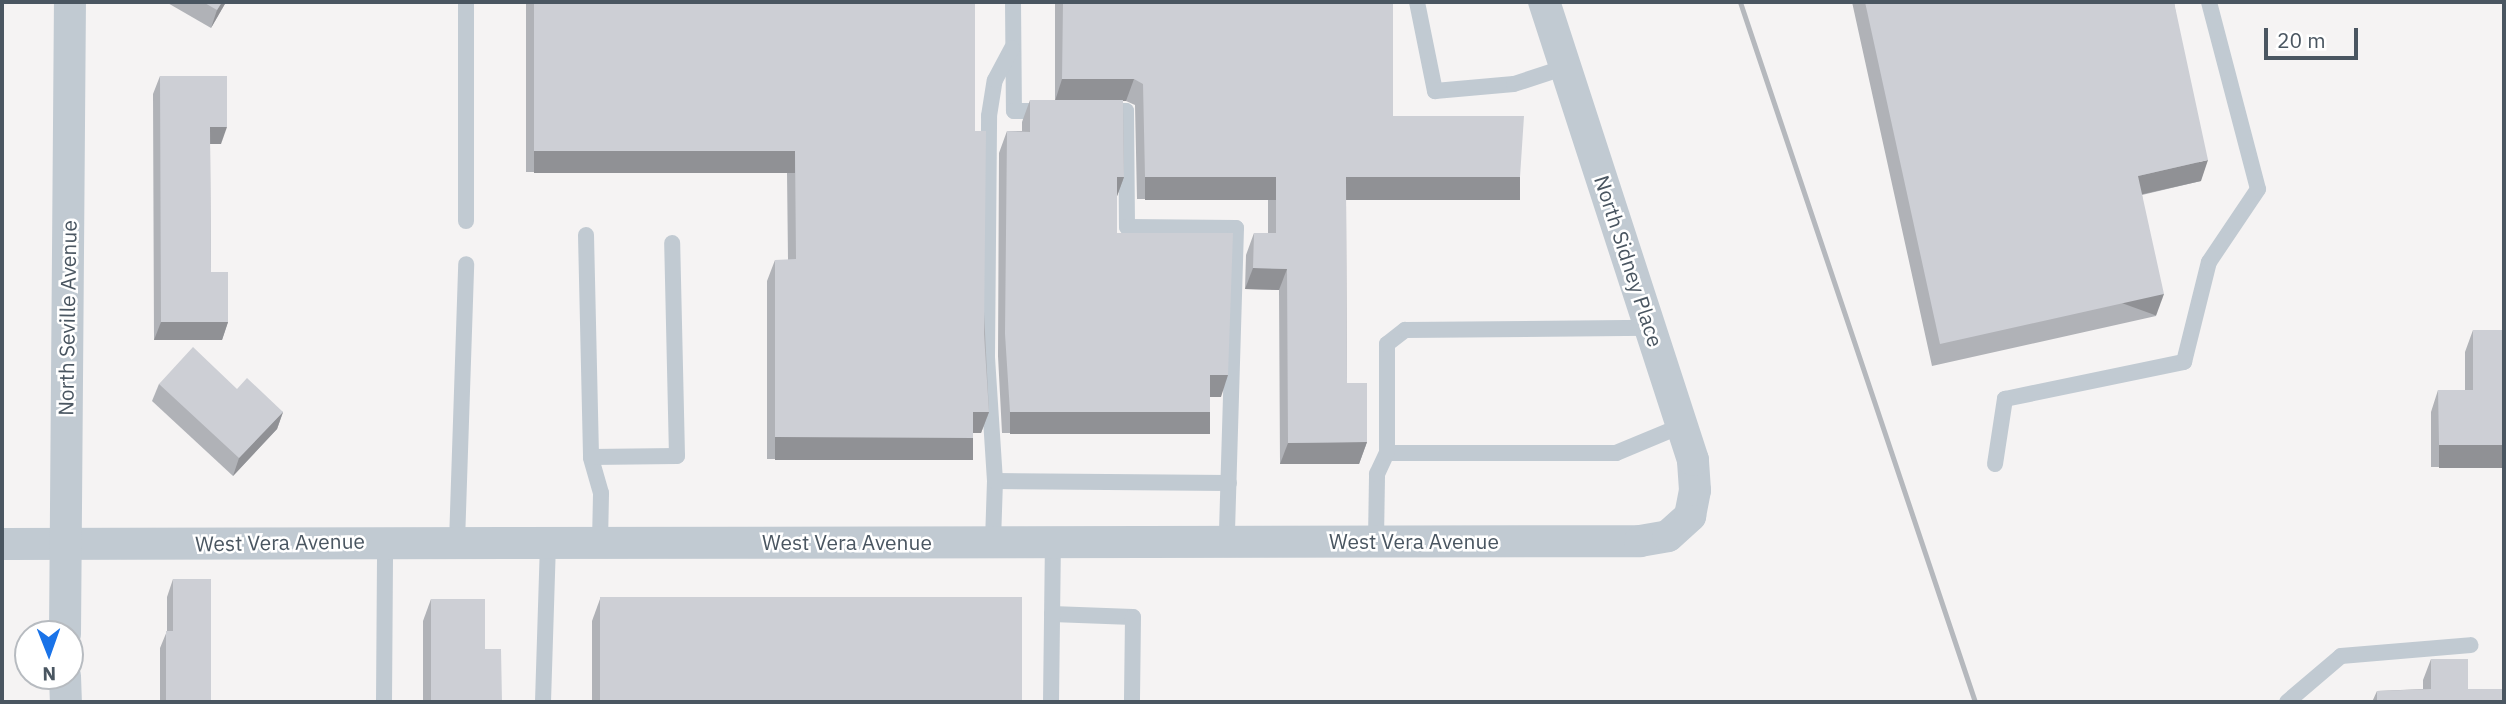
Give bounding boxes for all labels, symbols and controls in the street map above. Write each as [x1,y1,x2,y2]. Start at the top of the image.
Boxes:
scale bar [2268,14,2362,58]
text: 20 m [2277,26,2326,54]
street label: North Sidney Place [1589,172,1669,350]
street label: North Seville Avenue [53,220,81,416]
street label: West Vera Avenue [195,528,365,556]
street label: West Vera Avenue [1329,528,1499,554]
street label: West Vera Avenue [762,529,932,555]
north arrow [14,620,84,690]
text: N [42,662,56,686]

